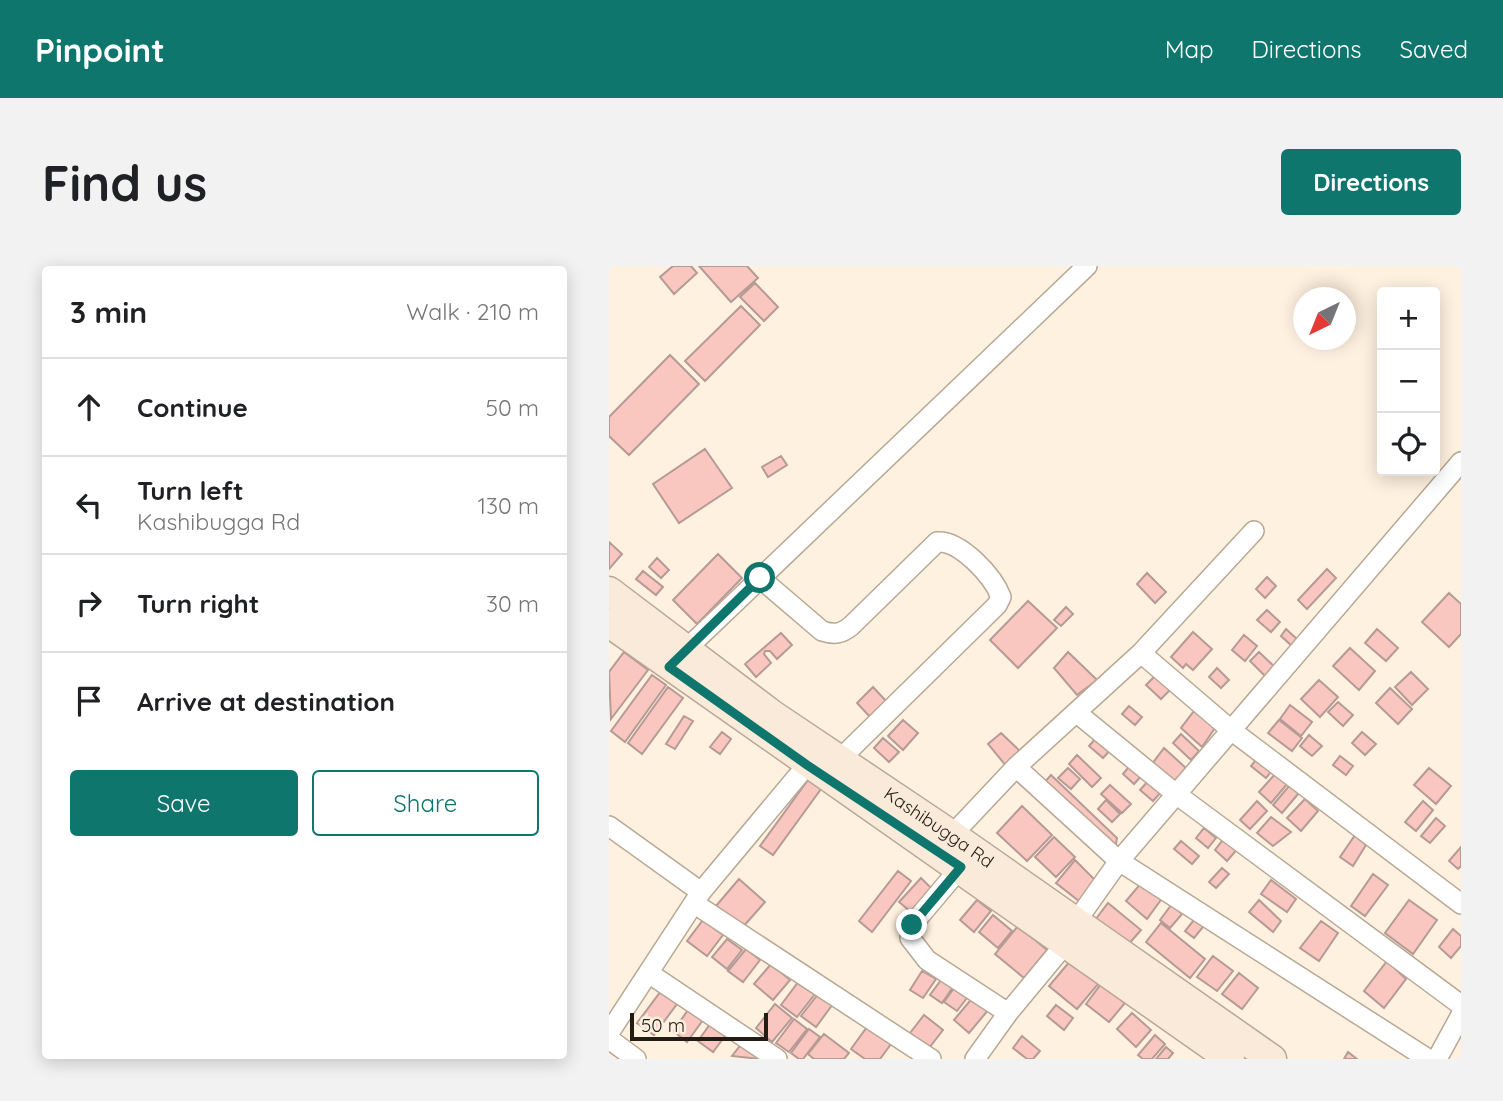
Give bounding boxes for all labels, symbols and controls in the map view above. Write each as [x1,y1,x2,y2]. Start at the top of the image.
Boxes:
text: Pinpoint [35,29,165,70]
text: Map [1165,34,1214,64]
text: Directions [1252,34,1362,64]
text: Saved [1400,34,1468,64]
button: Directions [1281,149,1461,215]
text: Find us [42,152,207,213]
north arrow [1293,287,1356,350]
map controls [1377,287,1440,476]
button: + [1377,287,1440,350]
text: 3 min [70,293,147,331]
text: Walk · 210 m [406,297,539,326]
button: − [1377,350,1440,413]
icon: ahead [70,388,108,426]
text: Continue [137,391,248,424]
text: 50 m [486,393,539,422]
button: locate [1377,413,1440,476]
text: Turn left [137,474,244,507]
icon: left [70,486,108,524]
text: 130 m [477,491,539,520]
text: Kashibugga Rd [137,507,300,536]
route start [744,562,775,593]
icon: right [70,584,108,622]
text: Turn right [137,587,259,620]
text: 30 m [486,589,539,618]
icon: arrive [70,682,108,720]
text: Arrive at destination [137,685,395,718]
button: Save [70,770,298,836]
button: Share [312,770,539,836]
street label: Kashibugga Rd [880,781,999,872]
route end [896,909,927,940]
scale bar [630,1010,768,1042]
text: 50 m [641,1013,685,1037]

